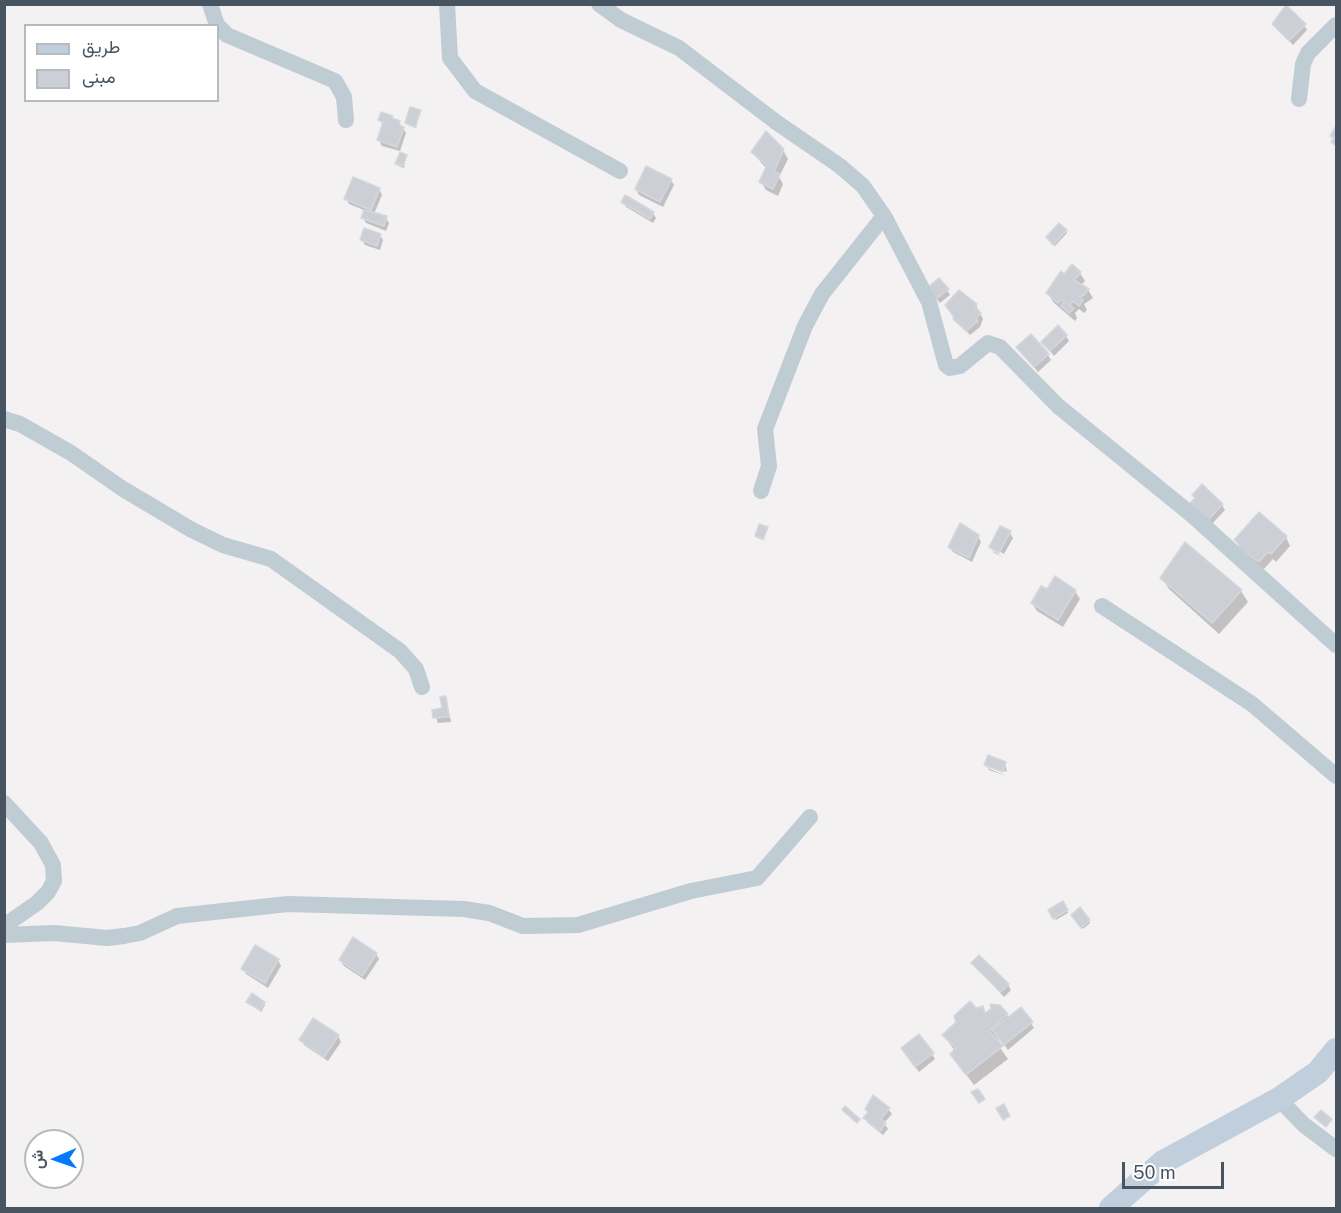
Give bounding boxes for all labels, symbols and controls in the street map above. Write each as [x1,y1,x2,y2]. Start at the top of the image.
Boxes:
legend [24,24,219,102]
text: طريق [82,36,120,57]
text: مبنى [82,66,116,87]
north arrow [24,1129,84,1189]
text: ش [28,1150,47,1170]
scale bar [1125,1150,1227,1188]
text: 50 m [1133,1162,1176,1183]

